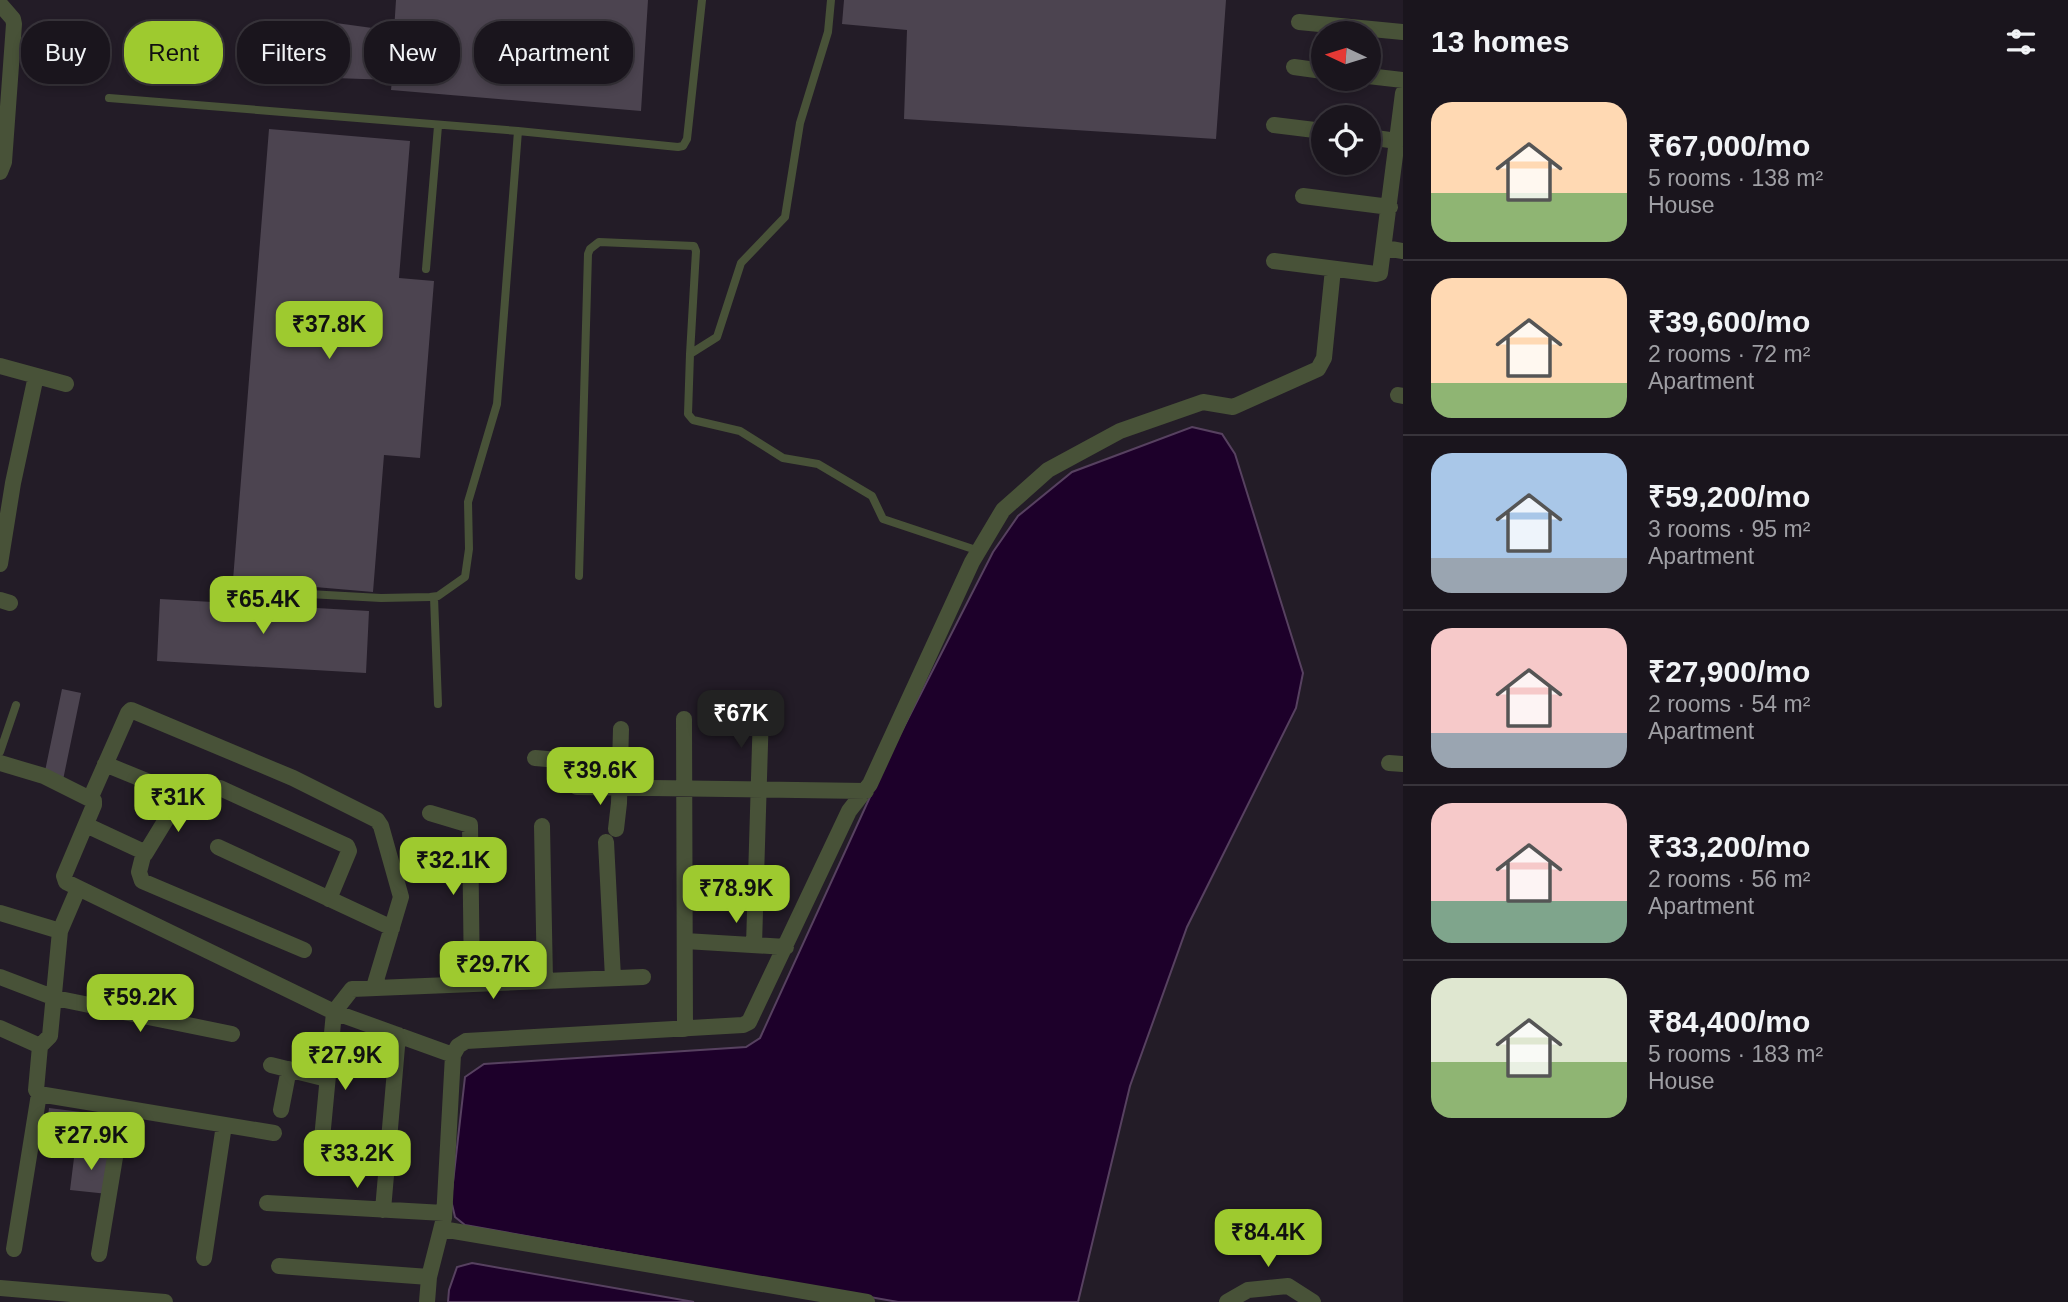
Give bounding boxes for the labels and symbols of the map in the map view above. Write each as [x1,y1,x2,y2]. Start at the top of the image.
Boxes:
north arrow [1311,21,1381,91]
pin: ₹37.8K [272,302,386,361]
pin: ₹65.4K [206,576,320,636]
pin: ₹67K [700,690,782,750]
pin: ₹39.6K [543,748,657,807]
pin: ₹31K [137,774,219,834]
pin: ₹32.1K [396,838,510,897]
pin: ₹78.9K [679,866,793,925]
pin: ₹29.7K [436,942,550,1001]
pin: ₹59.2K [83,974,197,1034]
pin: ₹27.9K [288,1032,402,1092]
pin: ₹27.9K [34,1112,148,1172]
pin: ₹33.2K [300,1130,414,1190]
pin: ₹84.4K [1211,1210,1325,1269]

